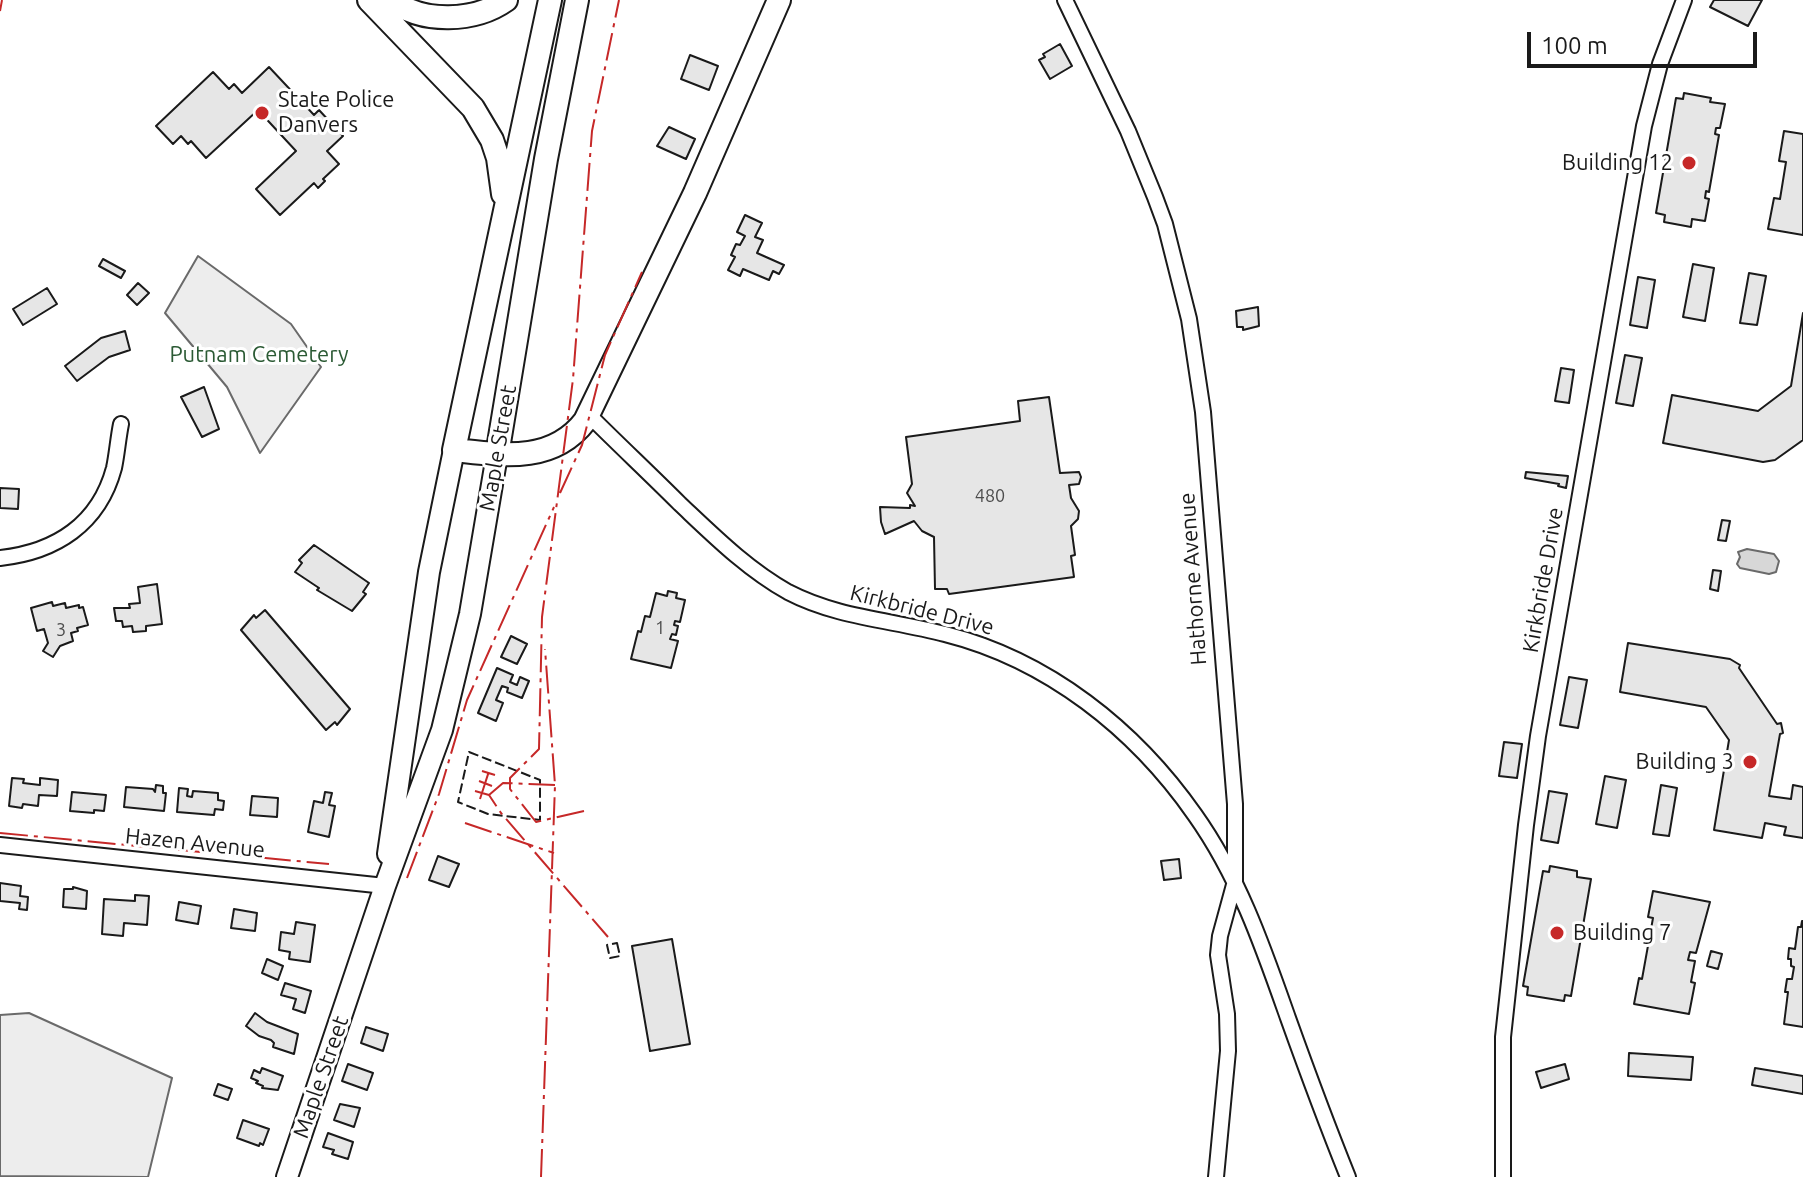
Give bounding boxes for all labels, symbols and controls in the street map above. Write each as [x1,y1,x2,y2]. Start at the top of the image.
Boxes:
scale bar [1531,16,1761,66]
text: 100 m [1541,32,1608,59]
place label: State Police Danvers [278,87,394,138]
marker: State Police Danvers [253,104,271,122]
place label: Building 12 [1562,150,1673,176]
marker: Building 12 [1680,154,1698,172]
park label: Putnam Cemetery [169,342,349,368]
street label: Maple Street [474,383,522,513]
house number: 480 [975,485,1005,507]
street label: Hathorne Avenue [1174,492,1212,666]
street label: Kirkbride Drive [1517,505,1569,655]
street label: Kirkbride Drive [847,579,997,641]
house number: 1 [655,617,665,639]
house number: 3 [56,619,66,641]
place label: Building 3 [1635,749,1734,775]
marker: Building 3 [1741,753,1759,771]
street label: Hazen Avenue [124,823,266,863]
place label: Building 7 [1573,920,1672,946]
marker: Building 7 [1548,924,1566,942]
street label: Maple Street [288,1012,354,1142]

